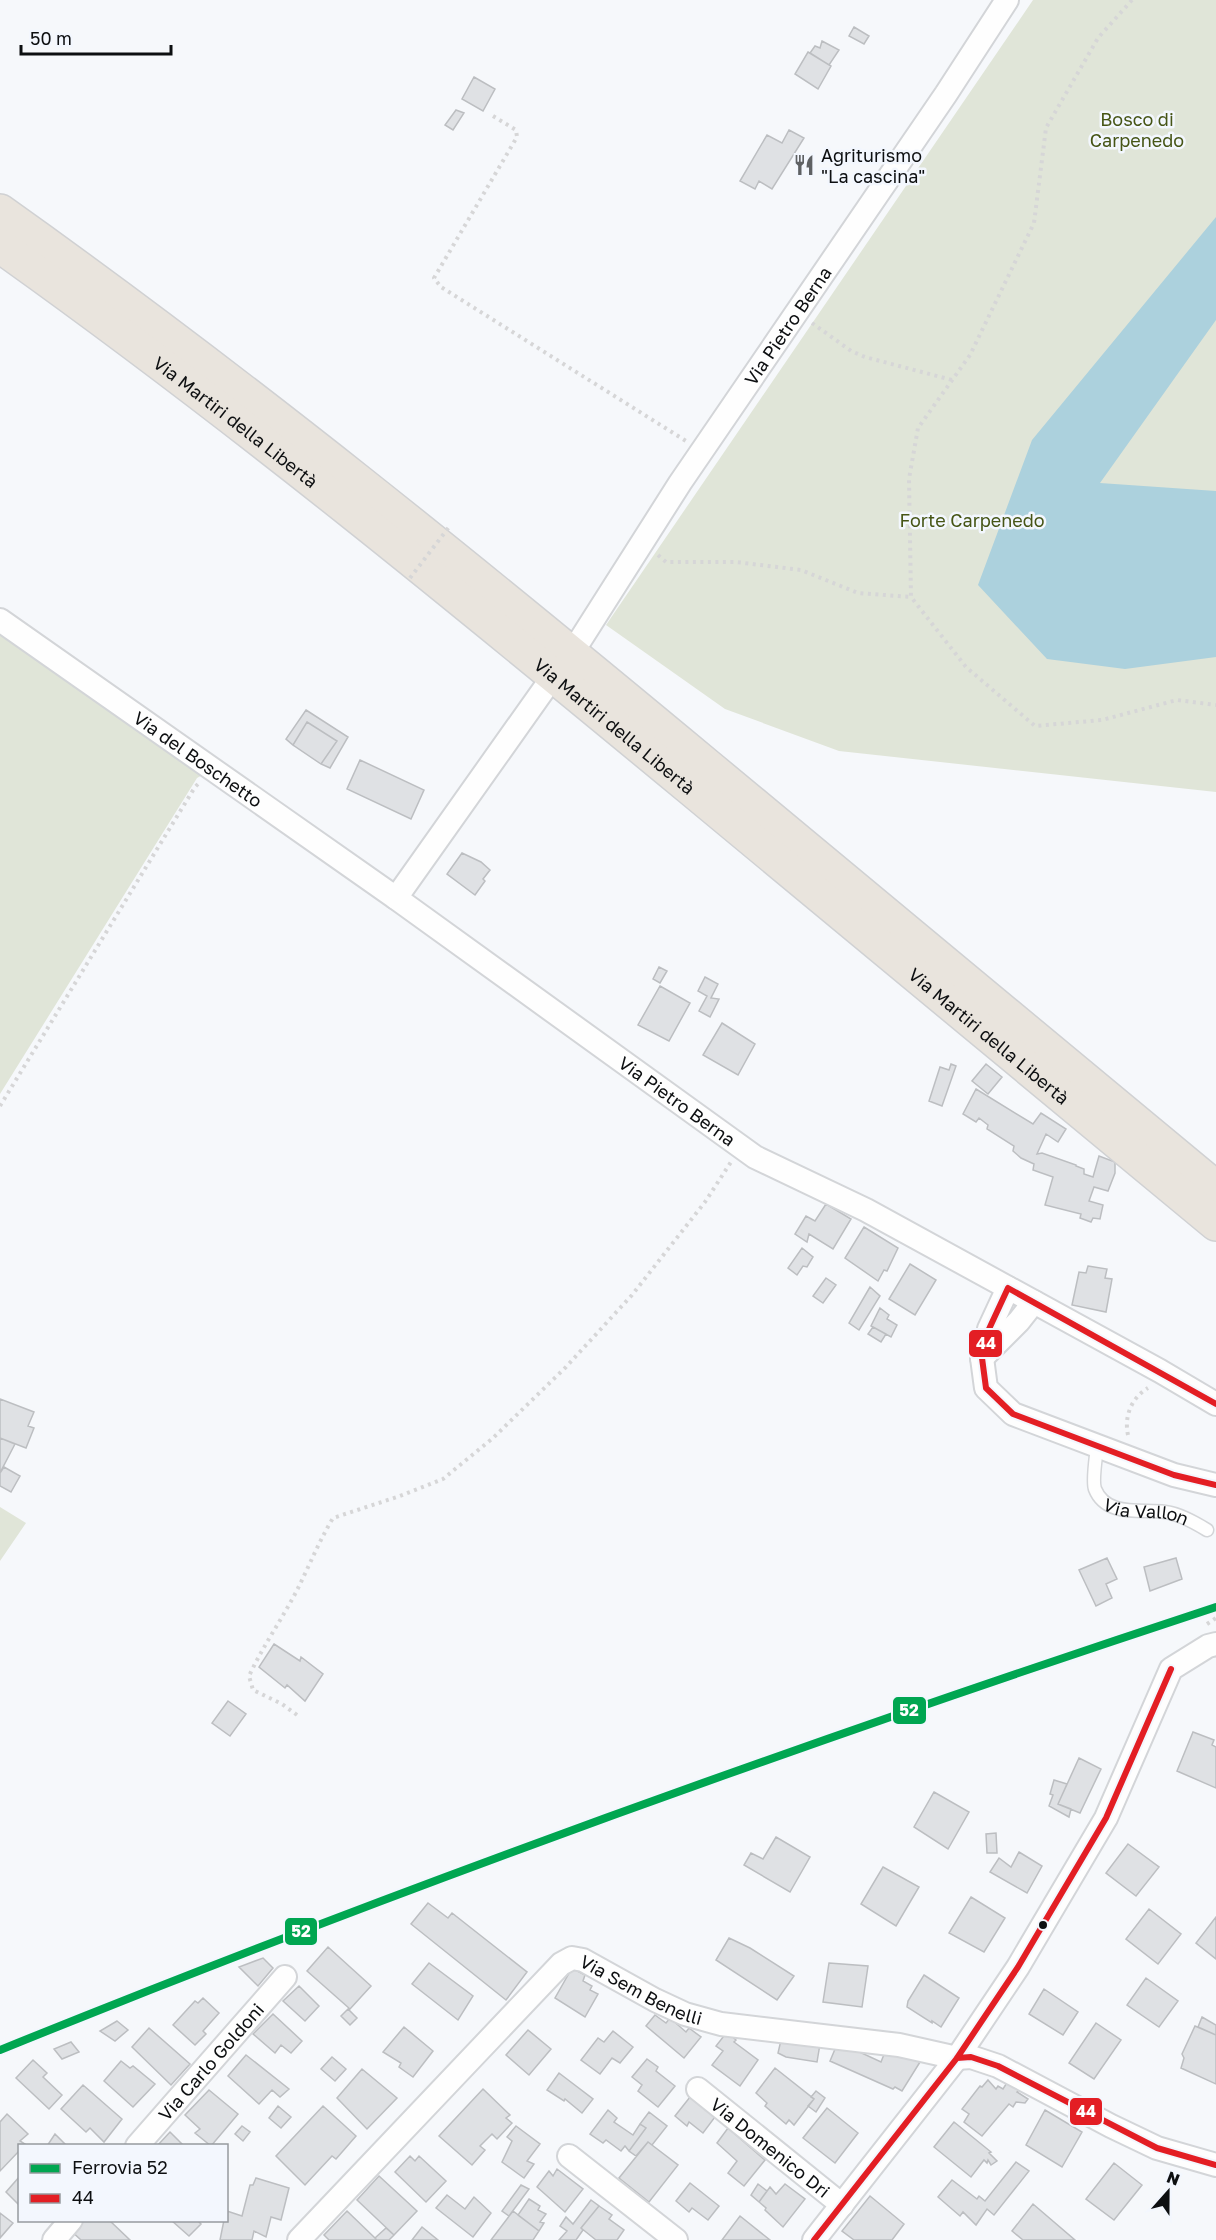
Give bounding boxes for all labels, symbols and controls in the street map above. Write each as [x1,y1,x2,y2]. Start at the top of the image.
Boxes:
scale bar [21,18,171,56]
text: 50 m [30,27,72,49]
park label: Bosco di Carpenedo [1090,108,1184,151]
place label: Agriturismo "La cascina" [821,144,925,187]
restaurant icon: Agriturismo "La cascina" [792,153,816,177]
street label: Via Pietro Berna [739,262,836,389]
street label: Via Martiri della Libertà [149,351,322,492]
park label: Forte Carpenedo [899,509,1045,531]
street label: Via Martiri della Libertà [530,653,700,799]
street label: Via del Boschetto [129,706,267,812]
street label: Via Martiri della Libertà [904,963,1074,1109]
street label: Via Pietro Berna [614,1051,740,1150]
line badge: 44 [968,1329,1003,1358]
text: 44 [976,1333,996,1353]
street label: Via Vallon [1100,1493,1192,1529]
line badge: 52 [892,1696,927,1725]
text: 52 [899,1700,919,1720]
line badge: 52 [284,1917,318,1946]
unlabelled marker [1037,1919,1049,1931]
text: 52 [291,1921,311,1941]
street label: Via Sem Benelli [576,1950,705,2029]
street label: Via Carlo Goldoni [153,1999,268,2125]
street label: Via Domenico Dri [706,2093,835,2202]
line badge: 44 [1069,2097,1103,2126]
text: 44 [1076,2101,1096,2121]
legend [18,2144,228,2222]
text: Ferrovia 52 [72,2156,168,2178]
north arrow [1138,2162,1198,2222]
text: N [1164,2166,1183,2190]
text: 44 [72,2186,94,2208]

